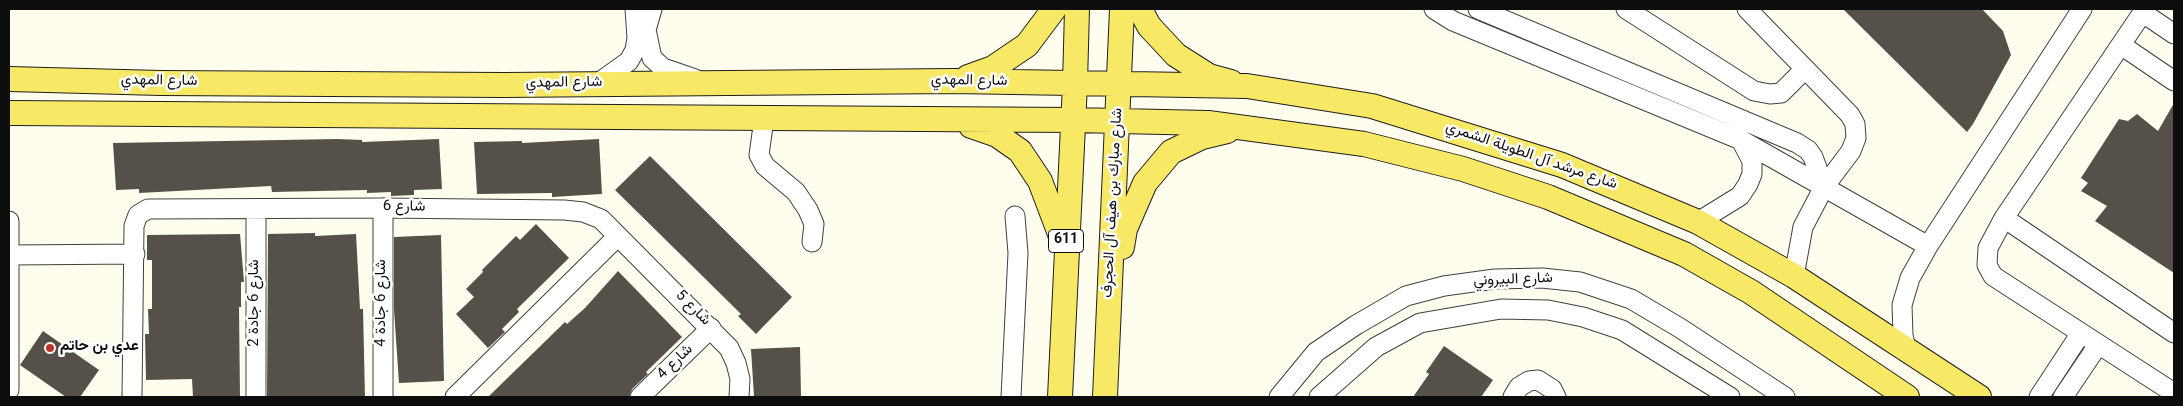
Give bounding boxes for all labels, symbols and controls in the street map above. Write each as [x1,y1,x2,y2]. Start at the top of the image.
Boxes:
street label: شارع المهدي [121,72,197,92]
street label: شارع المهدي [931,72,1007,92]
street label: شارع المهدي [526,74,602,94]
street label: شارع مبارك بن هيف آل الحجرف [1100,108,1128,298]
street label: شارع مرشد آل الطويلة الشمري [1443,119,1619,195]
street label: شارع 6 [383,199,425,217]
road number: 611 [1048,230,1084,252]
street label: شارع 6 جادة 2 [247,259,265,347]
street label: شارع 6 جادة 4 [374,259,392,347]
street label: شارع البيروني [1473,271,1553,291]
street label: شارع 5 [671,288,713,330]
place label: عدي بن حاتم [60,339,139,357]
marker: عدي بن حاتم [44,342,56,354]
street label: شارع 4 [654,342,698,384]

